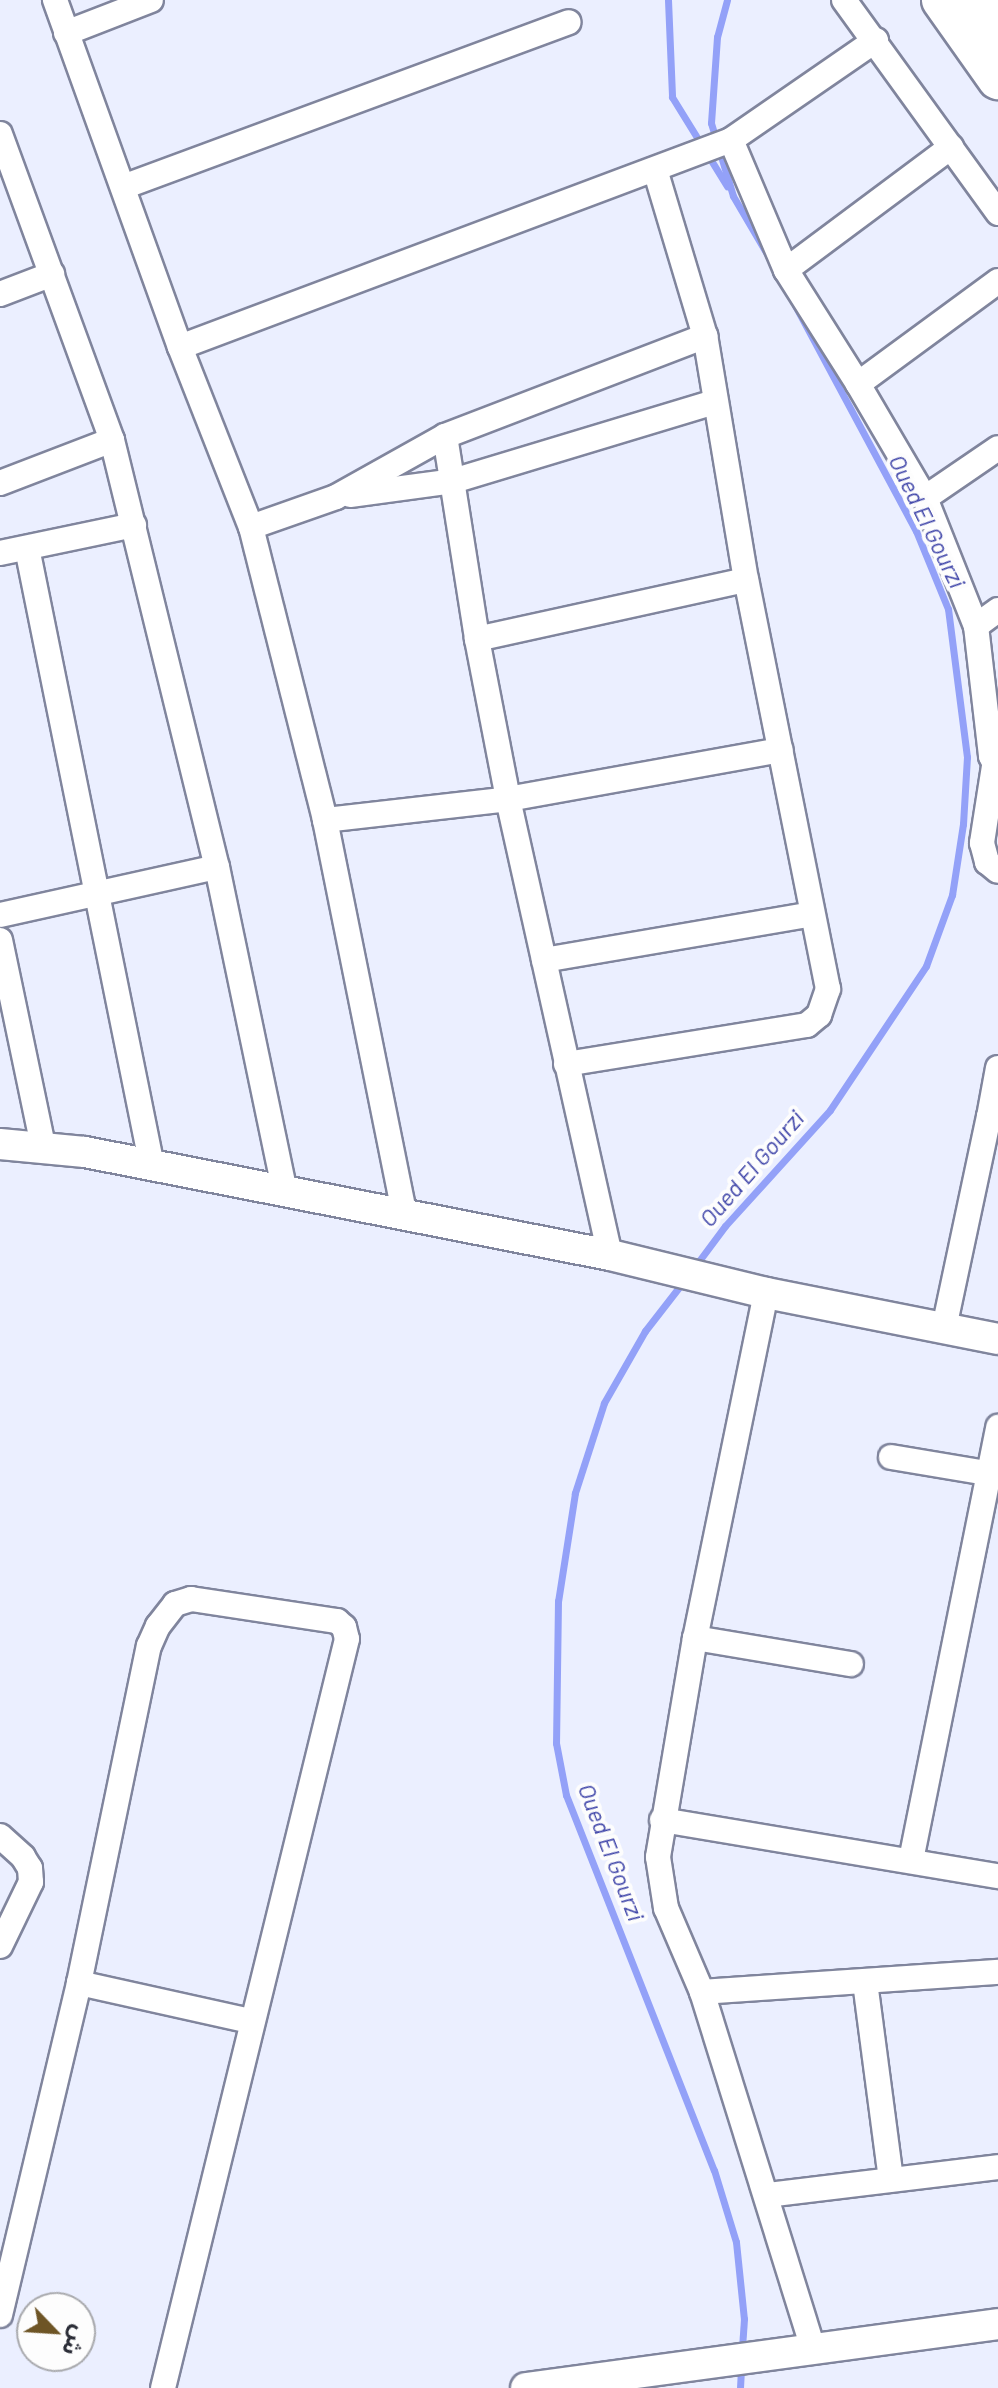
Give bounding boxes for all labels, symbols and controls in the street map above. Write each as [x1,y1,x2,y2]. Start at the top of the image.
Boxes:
water label: Oued El Gourzi [883,449,973,593]
water label: Oued El Gourzi [693,1104,809,1232]
water label: Oued El Gourzi [573,1779,651,1925]
north arrow [16,2292,96,2372]
text: ش [58,2322,94,2360]

